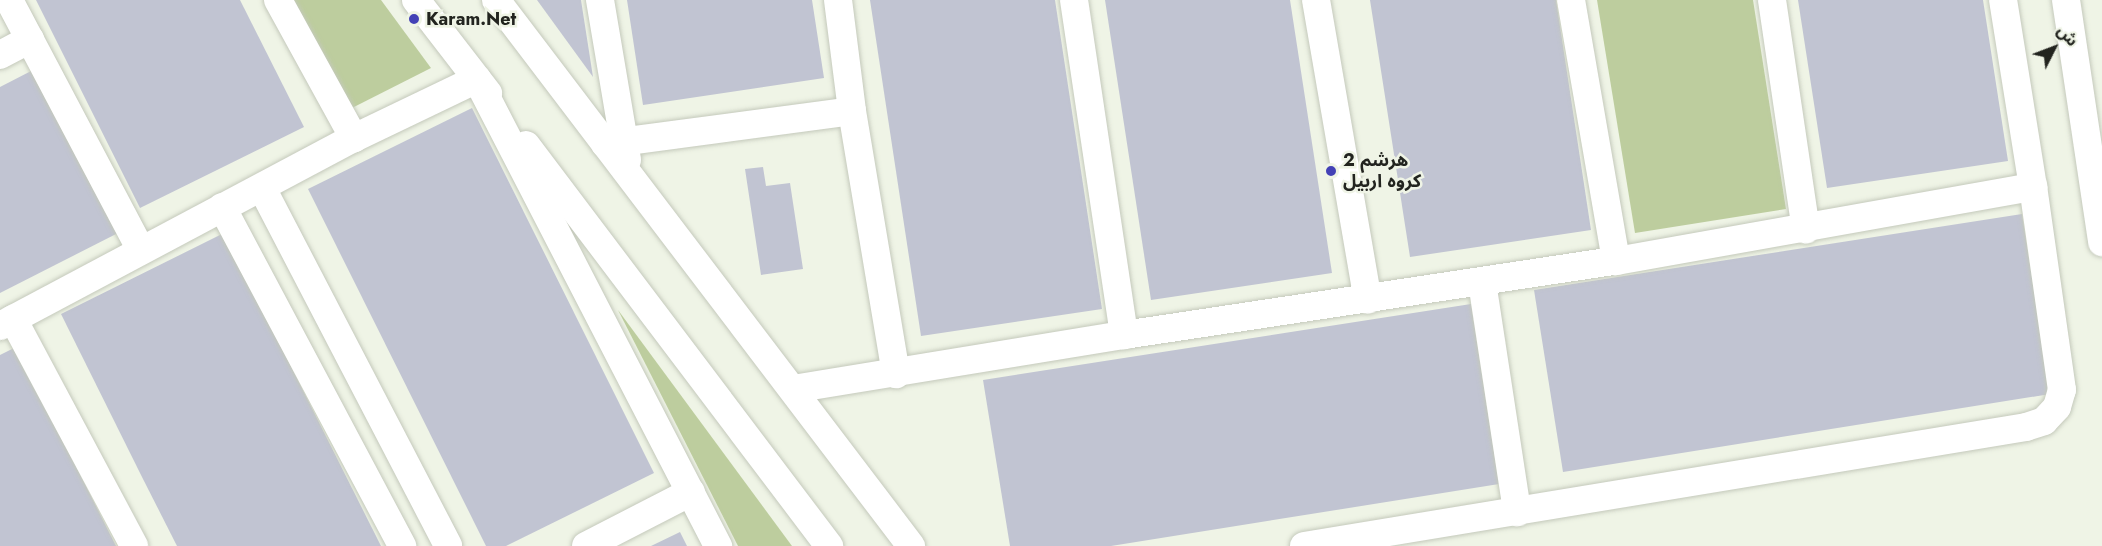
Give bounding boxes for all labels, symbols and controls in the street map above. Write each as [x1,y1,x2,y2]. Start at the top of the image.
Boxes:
place label: Karam.Net [426,8,516,30]
marker: Karam.Net [407,12,421,26]
north arrow [2024,18,2084,78]
text: ش [2052,20,2084,51]
place label: هرشم 2 كروه اربيل [1343,150,1421,192]
marker: هرشم 2 كروه اربيل [1324,164,1338,178]

